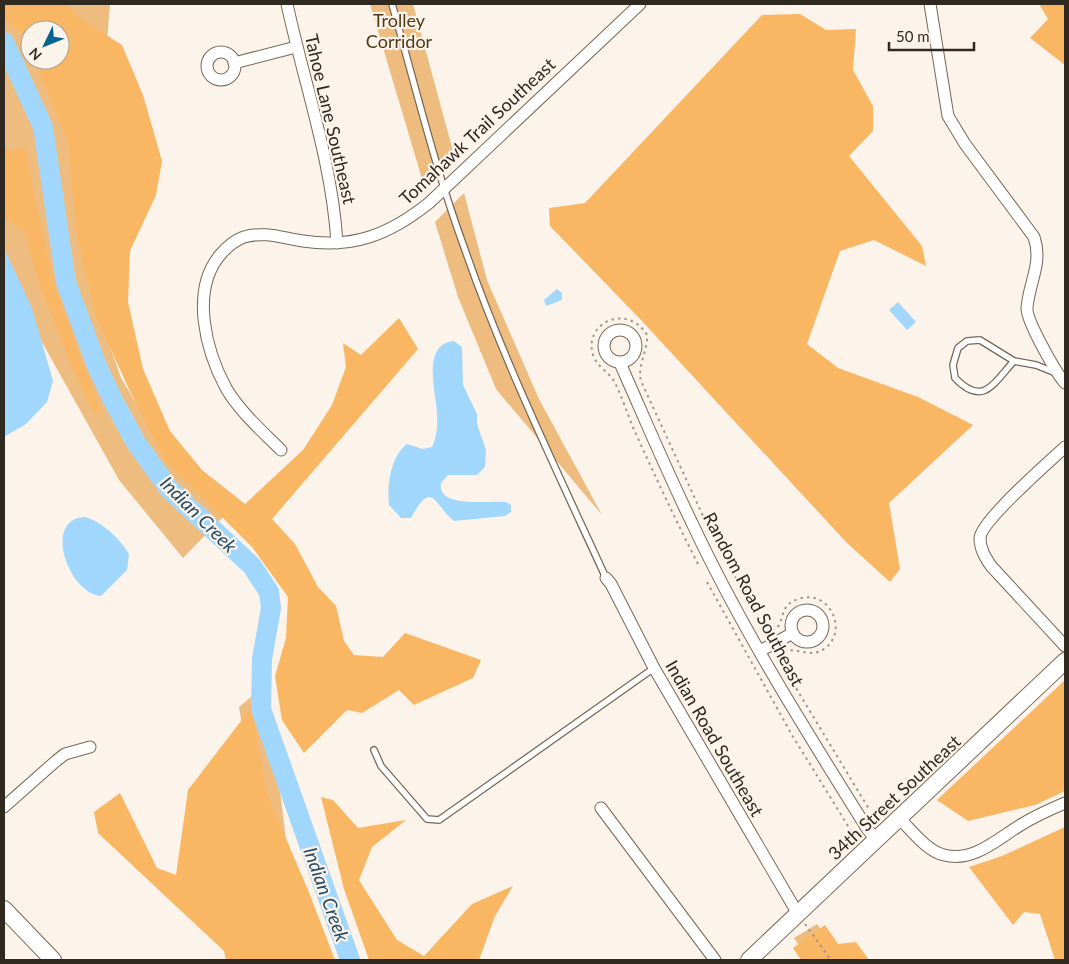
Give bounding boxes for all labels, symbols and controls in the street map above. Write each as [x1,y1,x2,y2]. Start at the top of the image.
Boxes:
park label: Trolley Corridor [366,9,433,52]
north arrow [20,20,70,70]
scale bar [889,20,974,52]
text: 50 m [896,27,930,45]
street label: Tahoe Lane Southeast [301,32,361,206]
text: N [25,44,45,64]
street label: Tomahawk Trail Southeast [395,53,560,209]
water label: Indian Creek [156,471,243,558]
street label: Random Road Southeast [699,508,809,690]
street label: Indian Road Southeast [661,656,769,820]
street label: 34th Street Southeast [823,730,965,864]
water label: Indian Creek [299,844,355,945]

